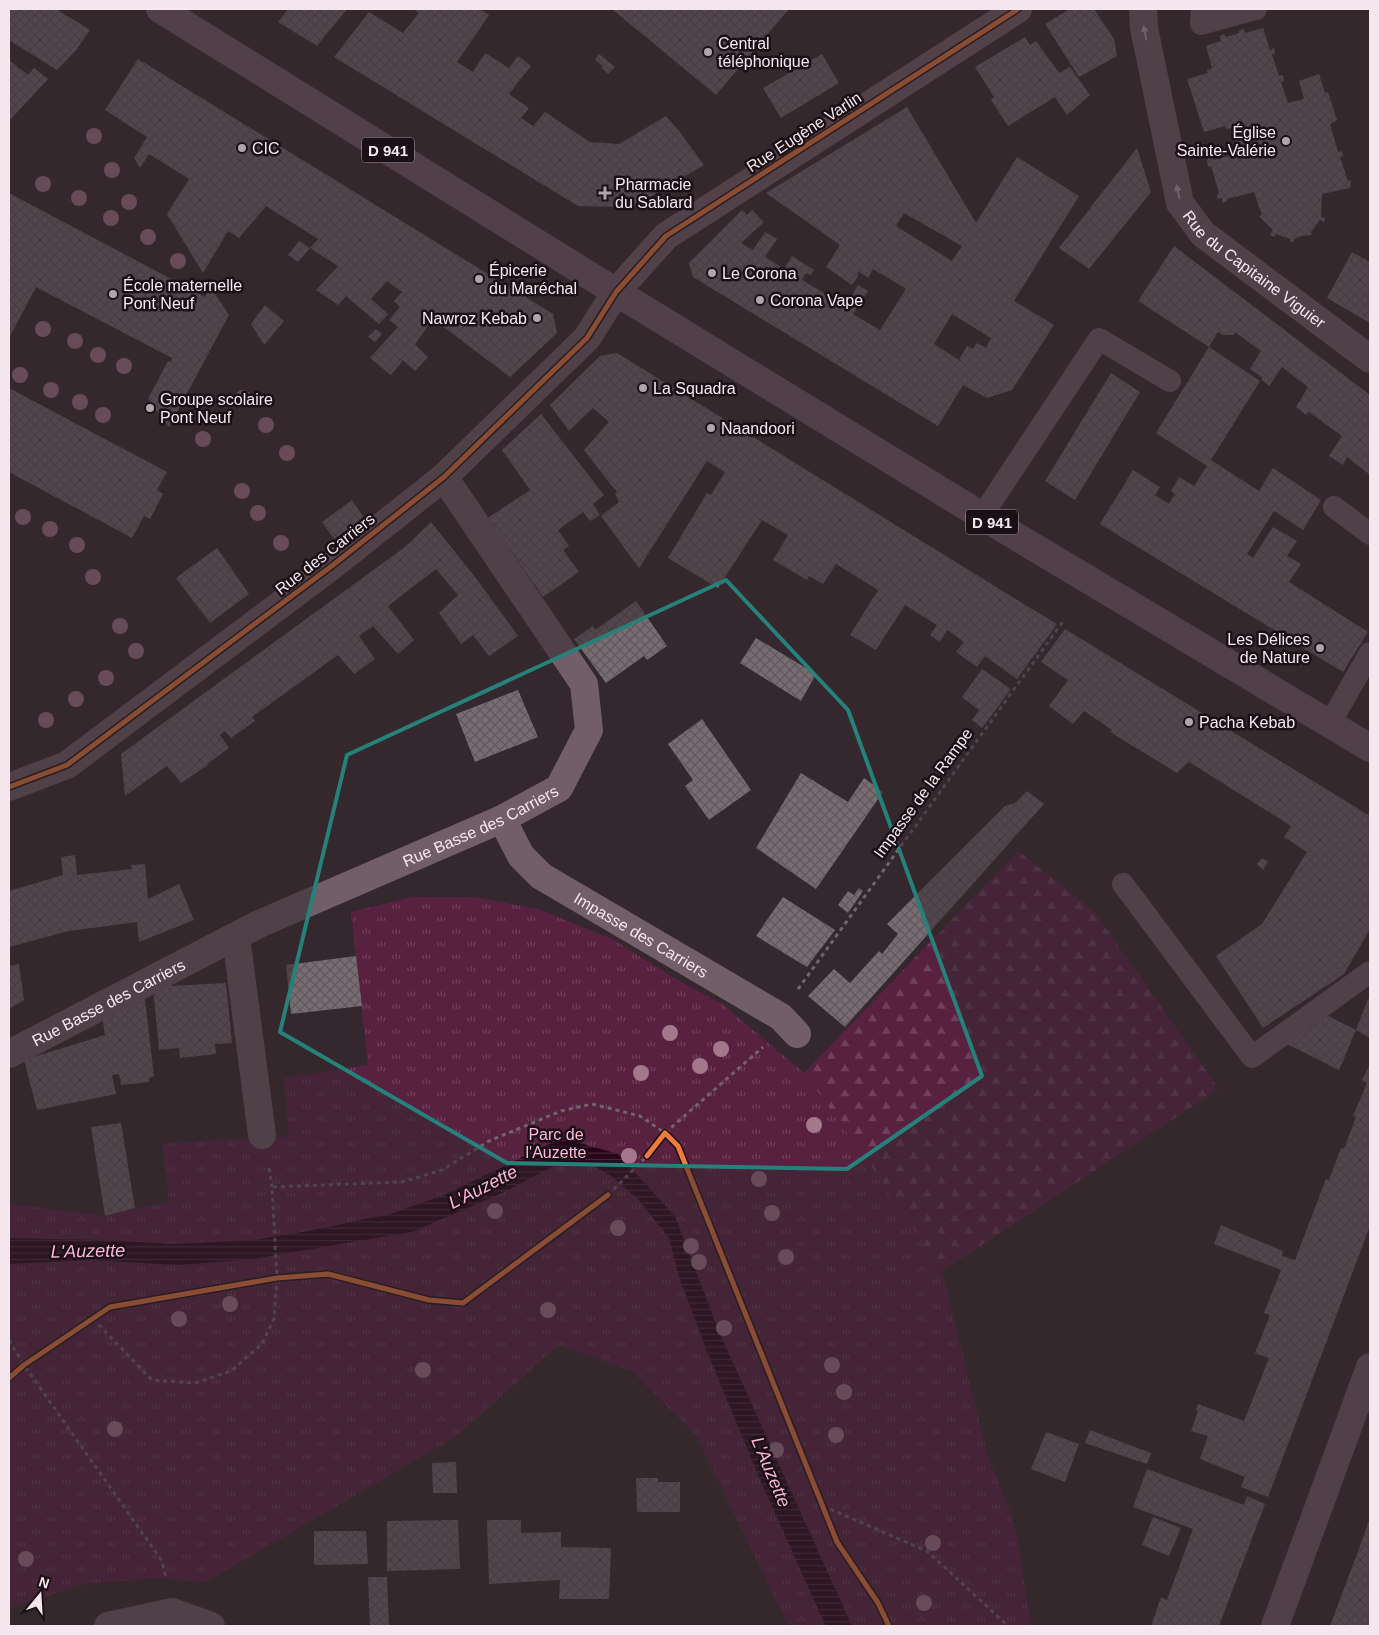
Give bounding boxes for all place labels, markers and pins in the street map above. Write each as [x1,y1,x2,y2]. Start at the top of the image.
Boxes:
place label: Central téléphonique [718,35,810,70]
marker: Central téléphonique [702,46,714,58]
place label: Église Sainte-Valérie [1177,123,1276,159]
marker: Église Sainte-Valérie [1280,135,1292,147]
place label: CIC [252,140,280,157]
marker: CIC [236,142,248,154]
place label: Pharmacie du Sablard [615,176,692,211]
marker: Pharmacie du Sablard [599,187,611,199]
place label: Épicerie du Maréchal [489,261,577,297]
place label: Le Corona [722,265,797,282]
marker: Le Corona [706,267,718,279]
marker: Épicerie du Maréchal [473,273,485,285]
place label: École maternelle Pont Neuf [123,276,242,312]
marker: École maternelle Pont Neuf [107,288,119,300]
place label: Corona Vape [770,292,863,309]
marker: Corona Vape [754,294,766,306]
place label: Nawroz Kebab [422,310,527,327]
marker: Nawroz Kebab [531,312,543,324]
place label: La Squadra [653,380,736,397]
marker: La Squadra [637,382,649,394]
place label: Groupe scolaire Pont Neuf [160,391,273,426]
marker: Groupe scolaire Pont Neuf [144,402,156,414]
place label: Naandoori [721,420,795,437]
marker: Naandoori [705,422,717,434]
place label: Les Délices de Nature [1227,631,1310,666]
marker: Les Délices de Nature [1314,642,1326,654]
place label: Pacha Kebab [1199,714,1295,731]
marker: Pacha Kebab [1183,716,1195,728]

